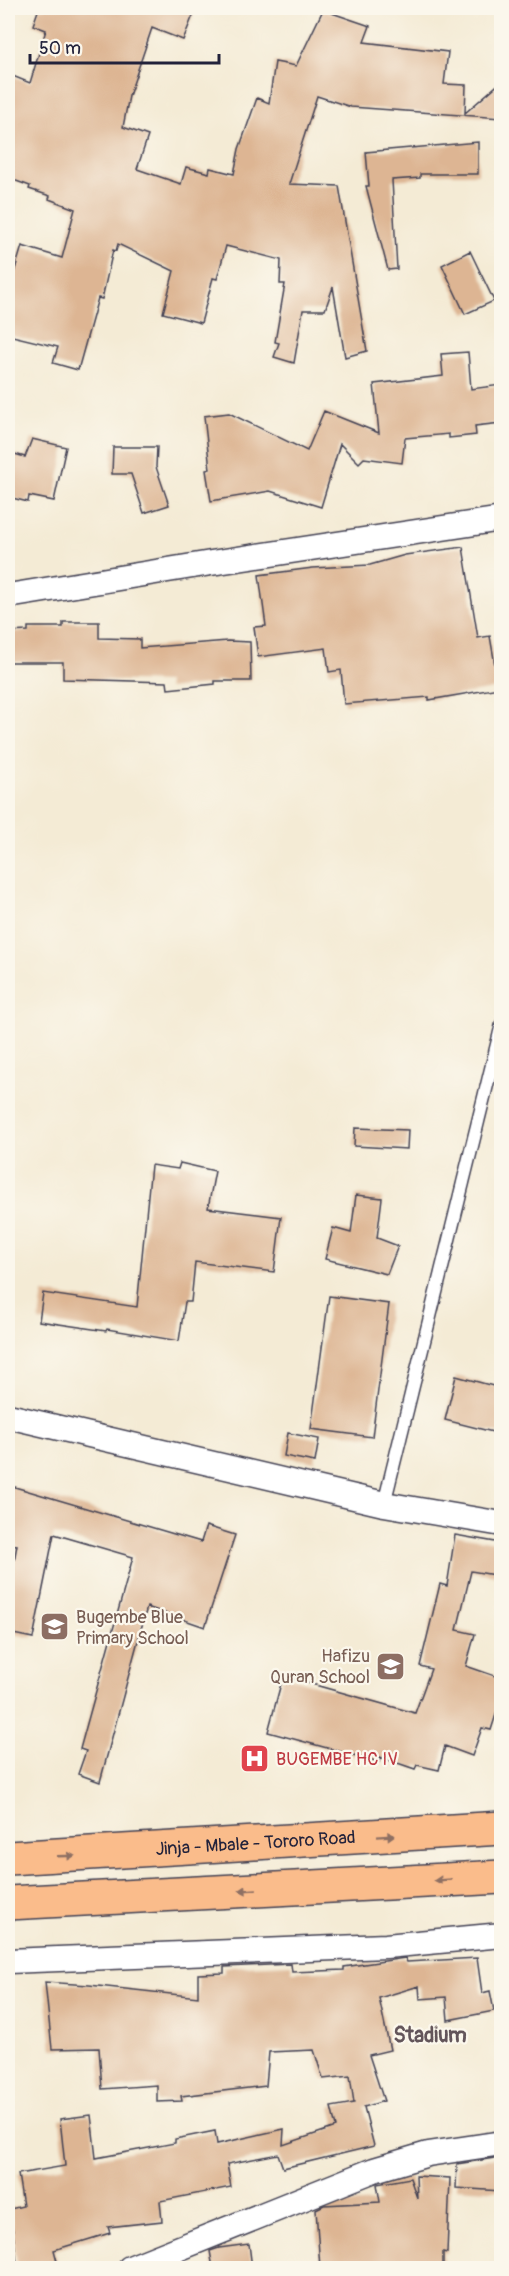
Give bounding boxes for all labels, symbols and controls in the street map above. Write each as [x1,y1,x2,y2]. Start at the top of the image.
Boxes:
scale bar [30,27,219,65]
text: 50 m [39,37,81,60]
place label: Bugembe Blue Primary School [76,1606,189,1650]
school or university icon: Bugembe Blue Primary School [39,1611,71,1643]
place label: Hafizu Quran School [270,1645,370,1689]
school or university icon: Hafizu Quran School [375,1650,407,1682]
hospital icon: BUGEMBE HC IV [239,1743,271,1775]
place label: BUGEMBE HC IV [276,1748,398,1771]
street label: Jinja - Mbale - Tororo Road [155,1825,356,1861]
one-way arrow [377,1831,396,1840]
one-way arrow [56,1851,75,1860]
one-way arrow [434,1876,453,1885]
one-way arrow [239,1886,258,1895]
district label: Stadium [393,2022,467,2049]

